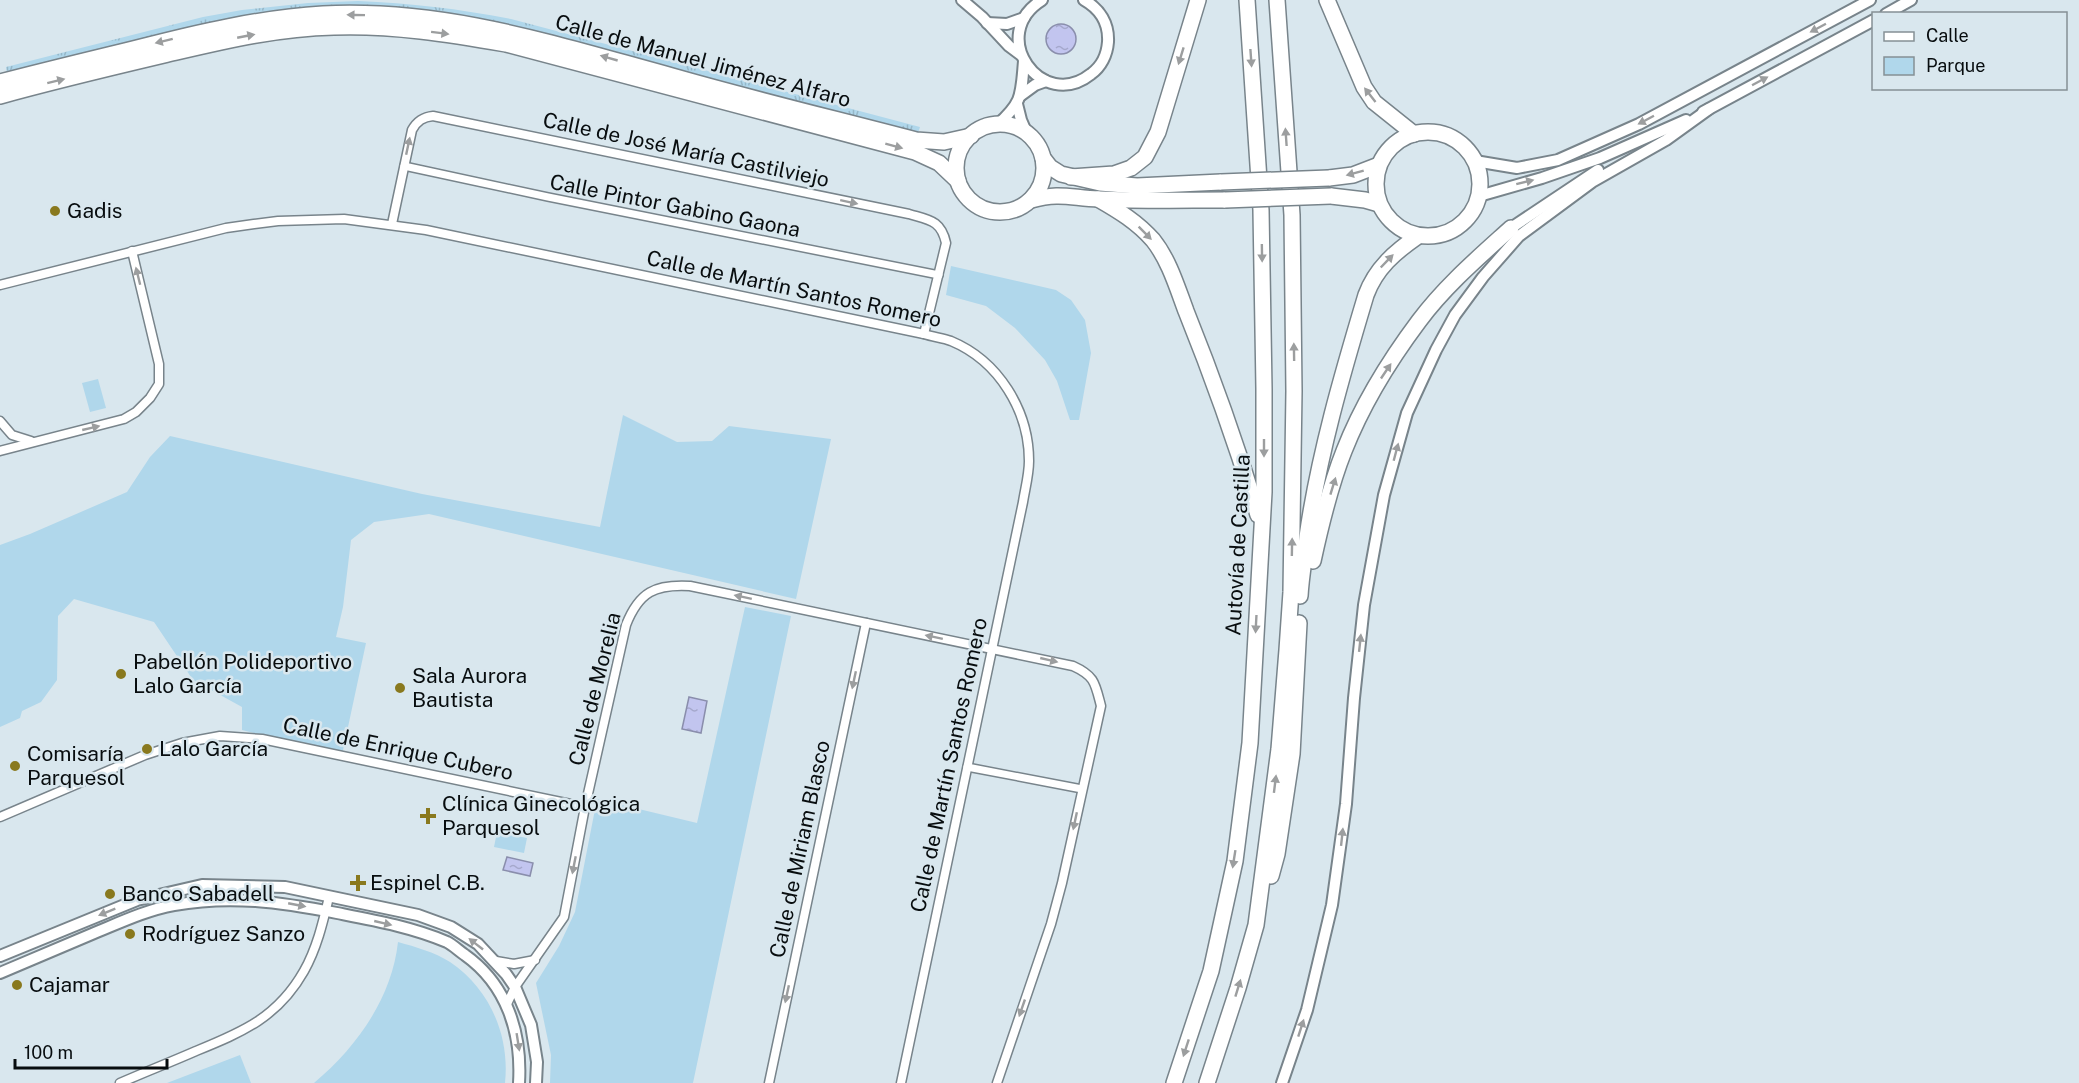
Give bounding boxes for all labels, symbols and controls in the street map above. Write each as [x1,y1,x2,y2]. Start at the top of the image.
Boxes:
street label: Calle de Manuel Jiménez Alfaro [553,9,854,112]
one-way arrow [347,10,366,19]
legend [1872,12,2067,90]
one-way arrow [1810,23,1827,33]
text: Calle [1926,25,1969,46]
one-way arrow [431,28,450,38]
one-way arrow [237,31,256,40]
one-way arrow [155,37,173,46]
one-way arrow [1176,47,1185,65]
one-way arrow [1246,49,1255,68]
one-way arrow [600,53,618,62]
text: Parque [1926,55,1986,76]
one-way arrow [47,75,66,85]
one-way arrow [1752,76,1769,86]
one-way arrow [1365,88,1377,103]
street label: Calle de José María Castilviejo [541,107,832,192]
one-way arrow [1638,115,1655,124]
one-way arrow [1282,127,1291,146]
one-way arrow [404,137,414,155]
one-way arrow [885,142,903,152]
street label: Calle Pintor Gabino Gaona [548,169,802,242]
one-way arrow [1345,169,1363,178]
one-way arrow [1516,177,1534,187]
place label: Gadis [67,198,123,223]
one-way arrow [840,198,859,207]
marker: Gadis [48,204,62,218]
one-way arrow [1138,226,1153,240]
one-way arrow [1257,244,1266,263]
street label: Calle de Martín Santos Romero [644,245,944,332]
one-way arrow [1380,254,1394,269]
one-way arrow [132,267,142,285]
one-way arrow [1289,343,1299,362]
one-way arrow [1380,363,1392,379]
one-way arrow [82,423,100,433]
one-way arrow [1259,438,1269,457]
one-way arrow [1392,443,1401,461]
street label: Autovía de Castilla [1220,454,1255,636]
one-way arrow [1328,477,1338,495]
one-way arrow [1287,538,1297,557]
one-way arrow [734,592,753,601]
street label: Calle de Morelia [563,610,626,768]
one-way arrow [1251,614,1260,633]
street label: Calle de Martín Santos Romero [905,615,992,915]
one-way arrow [924,632,943,641]
one-way arrow [1355,634,1365,653]
place label: Pabellón Polideportivo Lalo García [133,649,352,698]
one-way arrow [1040,656,1058,666]
place label: Sala Aurora Bautista [412,663,527,712]
marker: Pabellón Polideportivo Lalo García [114,667,128,681]
one-way arrow [849,670,858,689]
marker: Sala Aurora Bautista [393,681,407,695]
street label: Calle de Enrique Cubero [281,712,516,785]
place label: Lalo García [159,736,268,761]
street label: Calle de Miriam Blasco [764,738,835,960]
place label: Comisaría Parquesol [27,741,125,790]
marker: Lalo García [140,742,154,756]
marker: Comisaría Parquesol [8,759,22,773]
one-way arrow [1270,774,1280,793]
place label: Clínica Ginecológica Parquesol [442,791,640,840]
marker: Clínica Ginecológica Parquesol [419,807,437,825]
one-way arrow [1070,812,1080,830]
one-way arrow [1338,828,1347,847]
one-way arrow [1230,850,1239,869]
one-way arrow [569,855,578,874]
place label: Espinel C.B. [370,870,485,895]
marker: Espinel C.B. [351,876,365,890]
place label: Banco Sabadell [122,881,274,906]
marker: Banco Sabadell [103,887,117,901]
one-way arrow [287,901,306,911]
one-way arrow [98,907,116,917]
one-way arrow [373,918,392,928]
place label: Rodríguez Sanzo [142,921,305,946]
marker: Rodríguez Sanzo [123,927,137,941]
one-way arrow [469,939,484,951]
place label: Cajamar [29,972,110,997]
marker: Cajamar [10,978,24,992]
one-way arrow [1234,979,1243,997]
one-way arrow [782,985,792,1003]
one-way arrow [1016,999,1026,1017]
one-way arrow [1296,1019,1306,1037]
scale bar [15,1032,166,1070]
one-way arrow [514,1033,523,1052]
one-way arrow [1180,1039,1190,1057]
text: 100 m [24,1042,73,1063]

